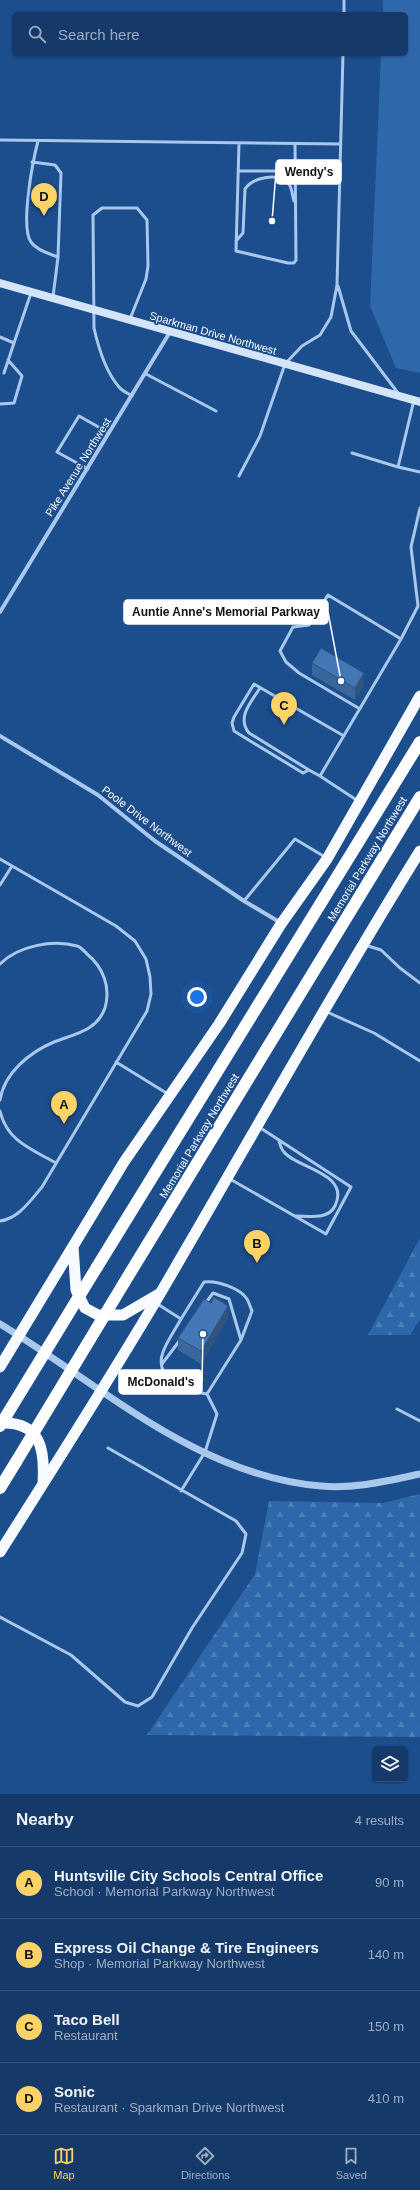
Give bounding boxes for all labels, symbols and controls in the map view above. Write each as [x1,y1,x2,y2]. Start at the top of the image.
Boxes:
search box [12,12,408,56]
icon: search [26,23,48,45]
text: Search here [58,26,140,43]
callout: Wendy's [276,160,341,184]
text: Wendy's [285,165,334,179]
pin: D [31,183,57,216]
street label: Sparkman Drive Northwest [148,309,278,357]
street label: Pike Avenue Northwest [43,416,113,518]
callout: Auntie Anne's Memorial Parkway [124,600,328,624]
text: Auntie Anne's Memorial Parkway [132,605,320,619]
pin: C [271,692,297,725]
street label: Poole Drive Northwest [100,783,194,859]
street label: Memorial Parkway Northwest [325,795,409,923]
your location [187,987,207,1007]
street label: Memorial Parkway Northwest [157,1072,241,1200]
pin: A [51,1091,77,1124]
pin: B [244,1230,270,1263]
callout: McDonald's [119,1370,202,1394]
text: McDonald's [128,1375,195,1389]
map controls [372,1746,408,1782]
button: layers [372,1746,408,1782]
text: Nearby [16,1810,74,1829]
text: 4 results [355,1813,404,1828]
text: Huntsville City Schools Central Office [54,1867,323,1884]
text: A [24,1875,34,1890]
text: 90 m [375,1875,404,1890]
text: School · Memorial Parkway Northwest [54,1884,274,1899]
text: Express Oil Change & Tire Engineers [54,1939,319,1956]
text: B [24,1947,34,1962]
text: 140 m [368,1947,404,1962]
text: Shop · Memorial Parkway Northwest [54,1956,265,1971]
text: Taco Bell [54,2011,120,2028]
text: C [24,2019,34,2034]
text: 150 m [368,2019,404,2034]
text: Restaurant [54,2028,118,2043]
text: Sonic [54,2083,95,2100]
text: D [24,2091,34,2106]
text: 410 m [368,2091,404,2106]
text: Restaurant · Sparkman Drive Northwest [54,2100,284,2115]
tab: Map [53,2145,75,2181]
tab: Directions [181,2145,230,2181]
tab: Saved [336,2145,367,2181]

